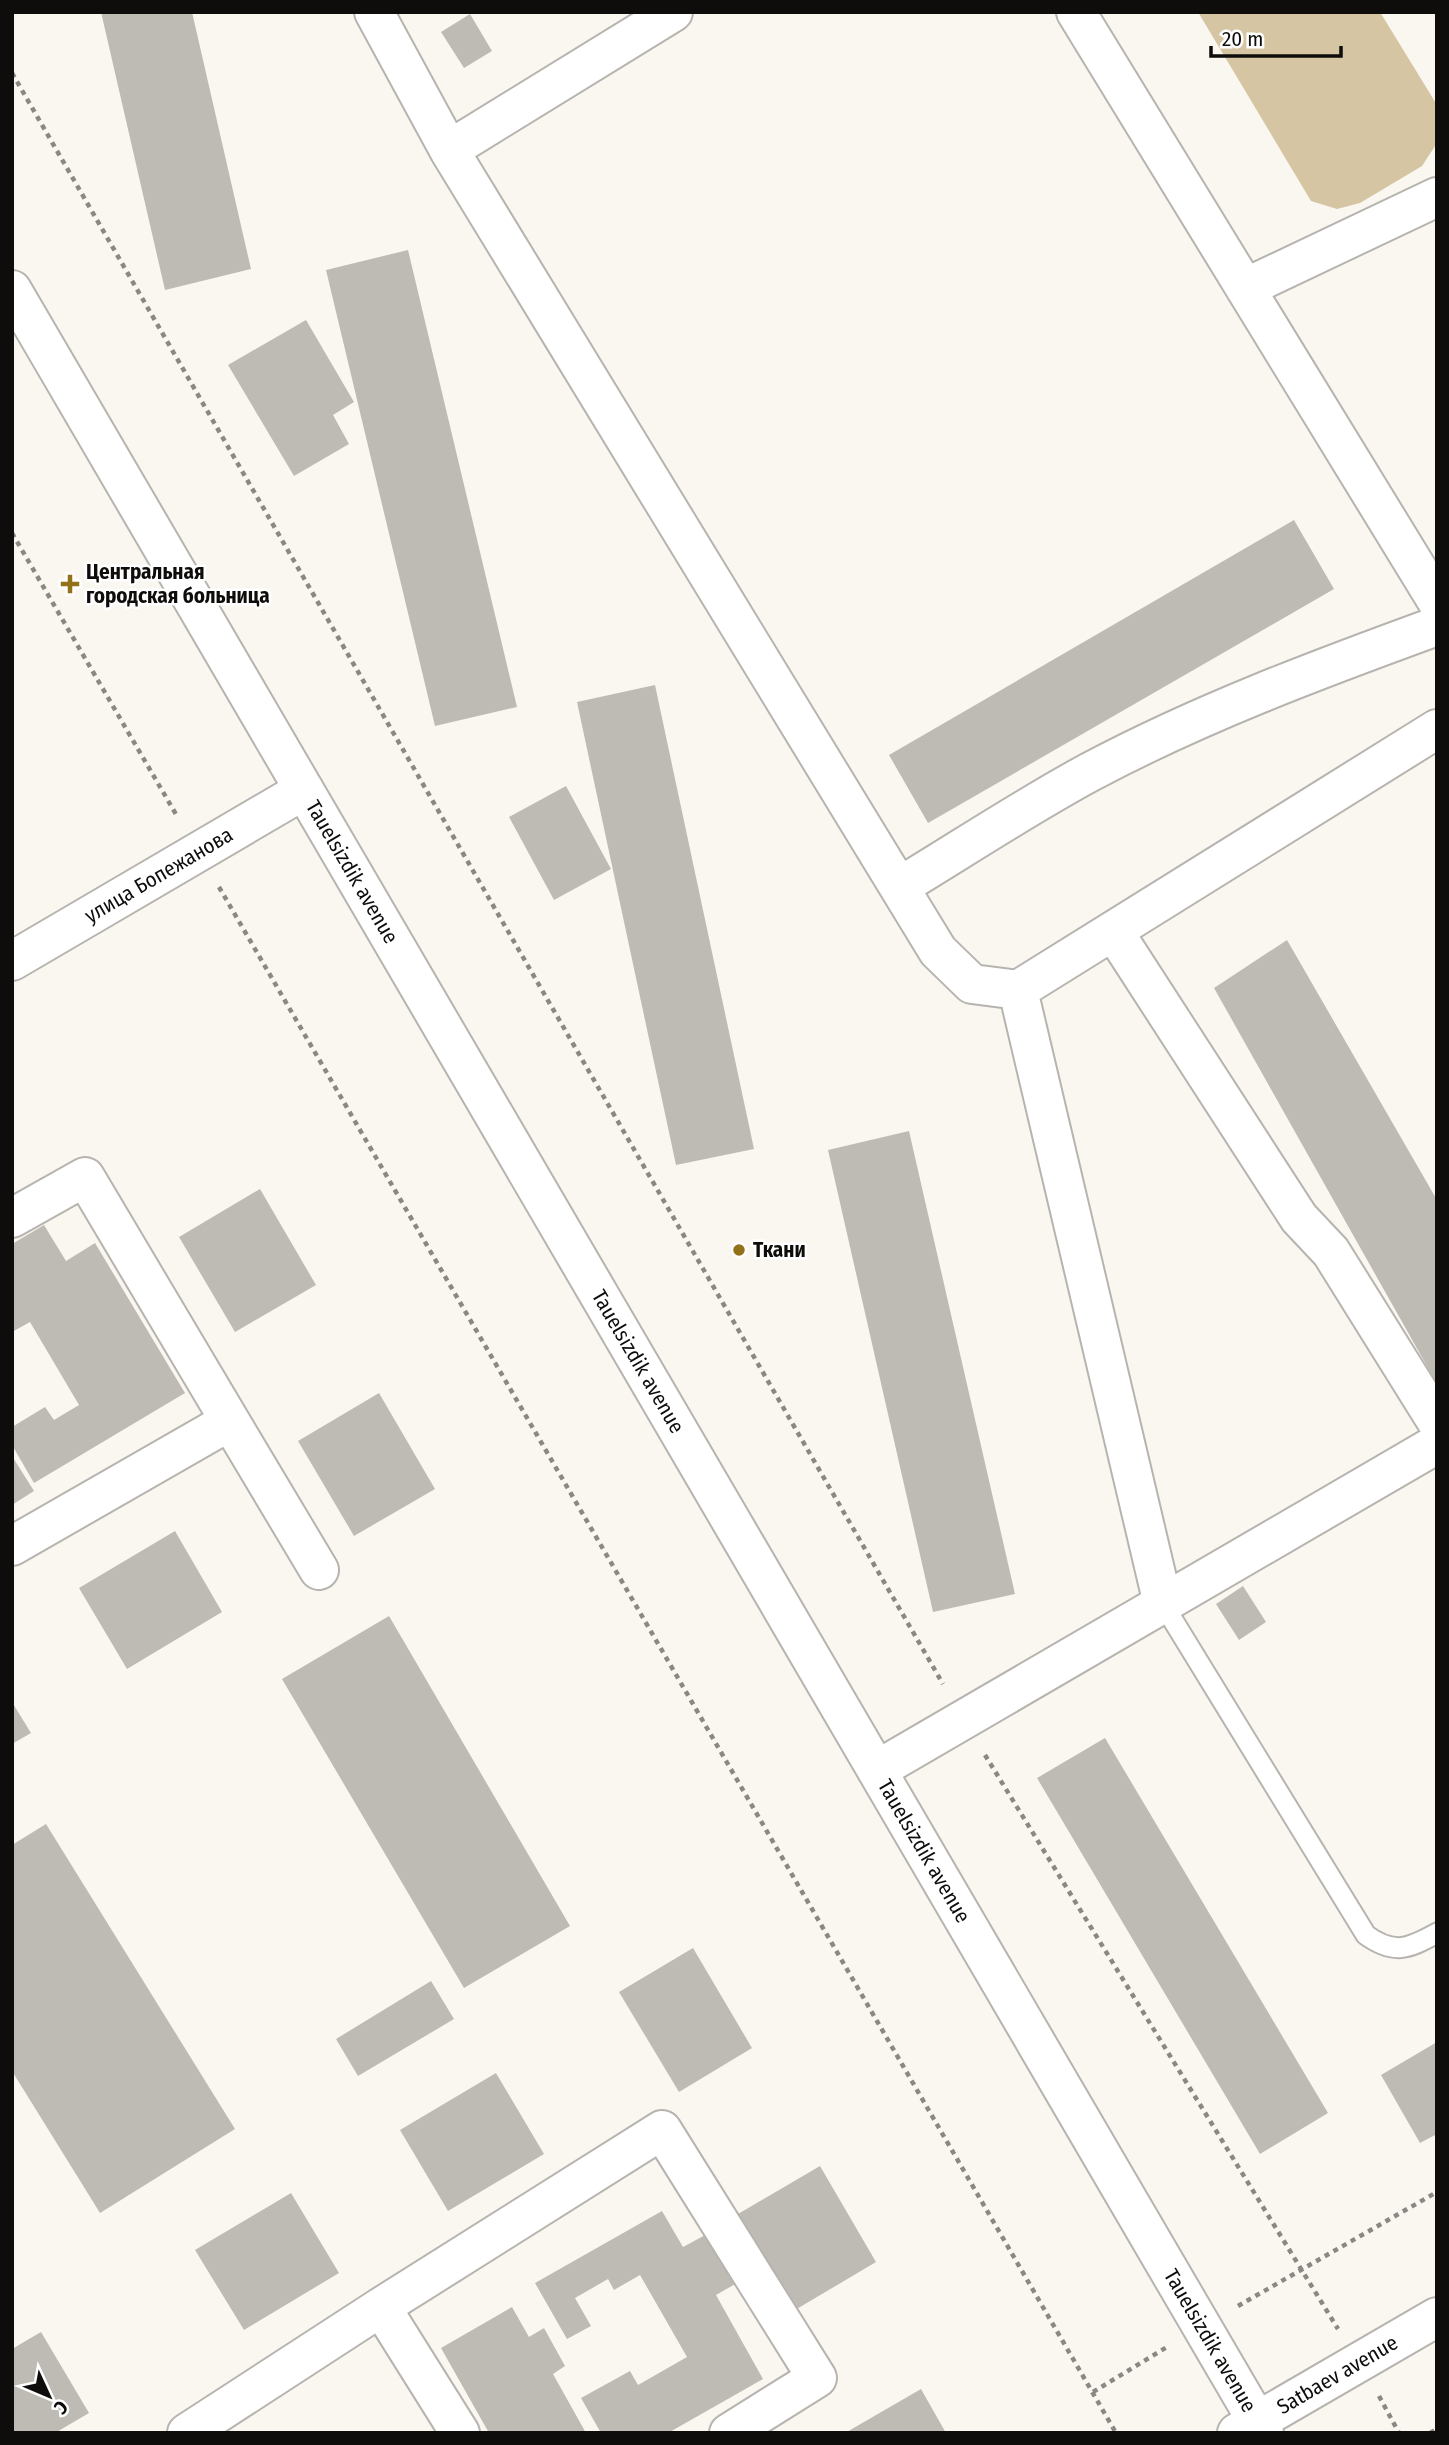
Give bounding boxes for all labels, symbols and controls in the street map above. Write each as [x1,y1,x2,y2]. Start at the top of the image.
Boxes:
scale bar [1211,14,1340,58]
text: 20 m [1222,26,1263,52]
place label: Центральная городская больница [86,559,270,609]
marker: Центральная городская больница [60,574,80,594]
street label: Tauelsizdik avenue [300,796,404,948]
street label: улица Бопежанова [80,822,237,929]
place label: Ткани [753,1237,806,1263]
marker: Ткани [731,1242,747,1258]
street label: Tauelsizdik avenue [586,1285,690,1438]
street label: Tauelsizdik avenue [872,1775,976,1927]
street label: Tauelsizdik avenue [1158,2264,1262,2417]
street label: Satbaev avenue [1272,2330,1402,2420]
north arrow [14,2361,84,2431]
text: С [49,2396,73,2419]

